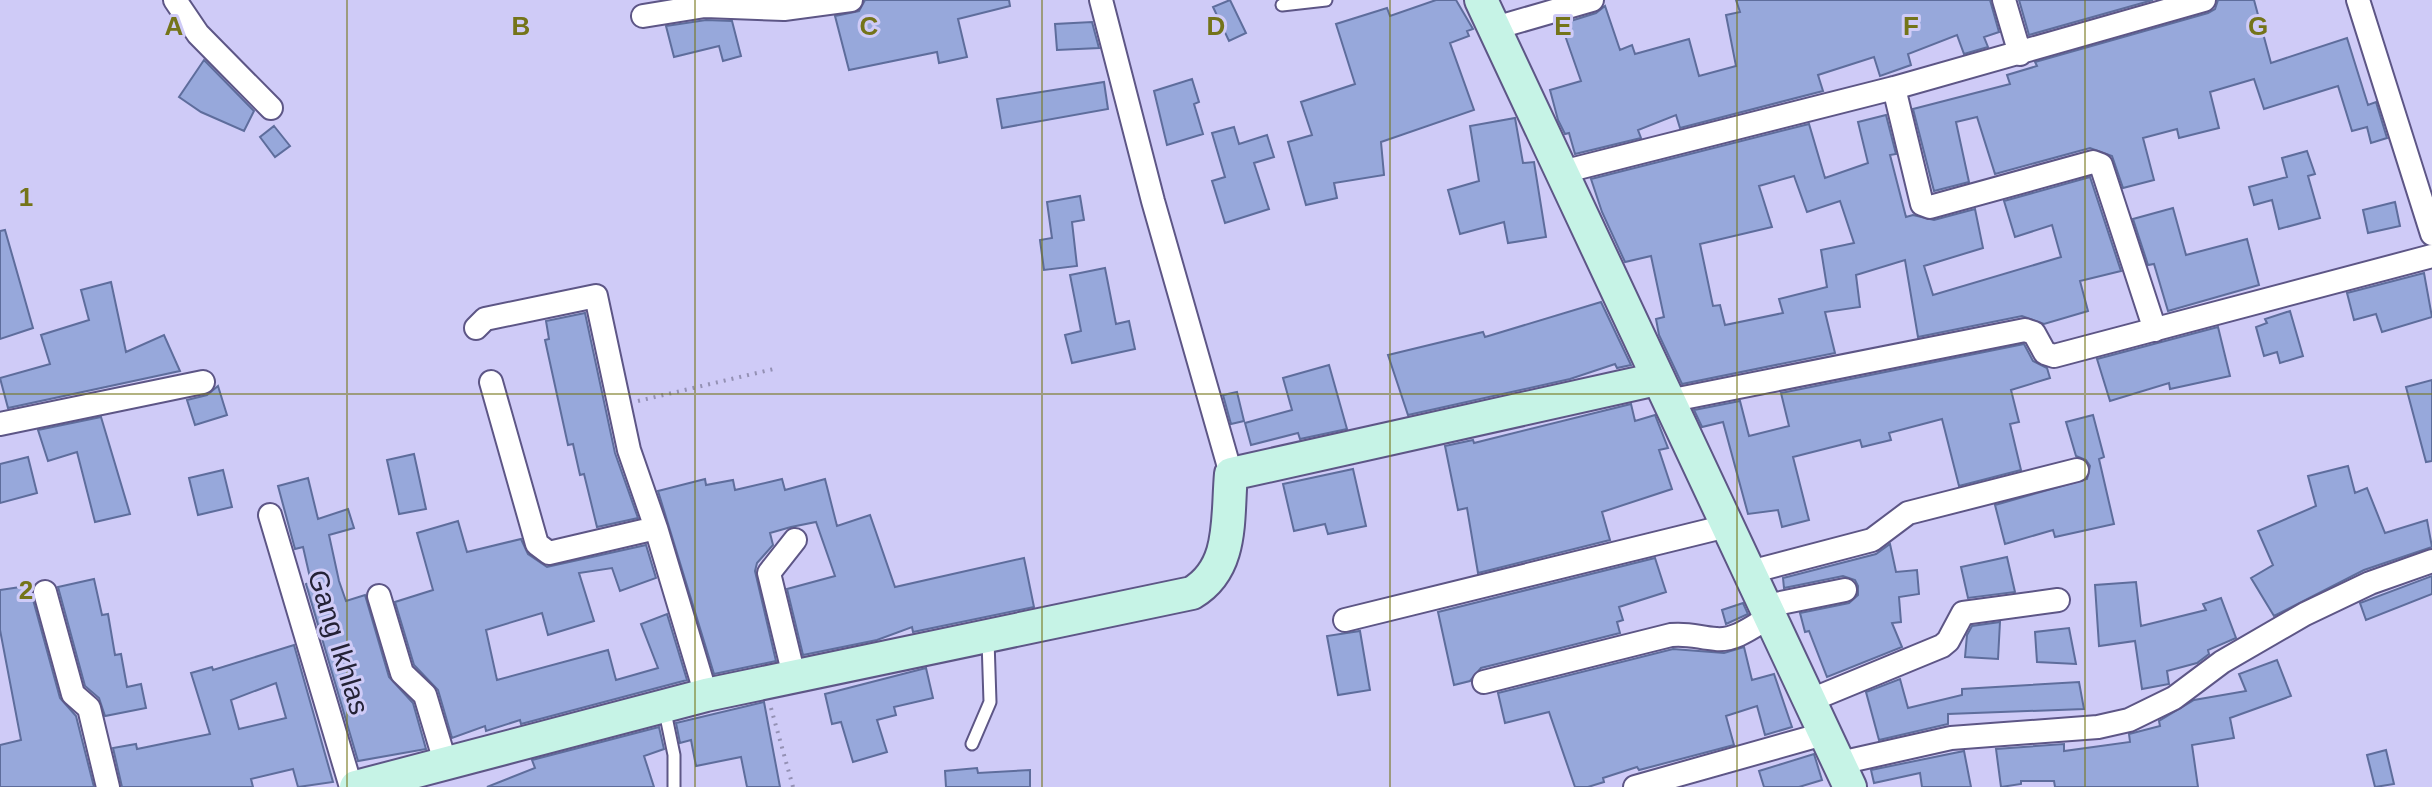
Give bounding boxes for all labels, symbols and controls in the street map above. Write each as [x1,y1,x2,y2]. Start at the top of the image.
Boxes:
text: A [165,11,184,41]
text: B [512,11,530,41]
text: C [860,11,879,41]
text: D [1207,11,1225,41]
text: E [1554,11,1572,41]
text: F [1903,11,1919,41]
text: G [2248,11,2268,41]
text: 1 [19,182,33,212]
street label: Gang Ikhlas [302,566,375,718]
text: 2 [19,575,33,605]

